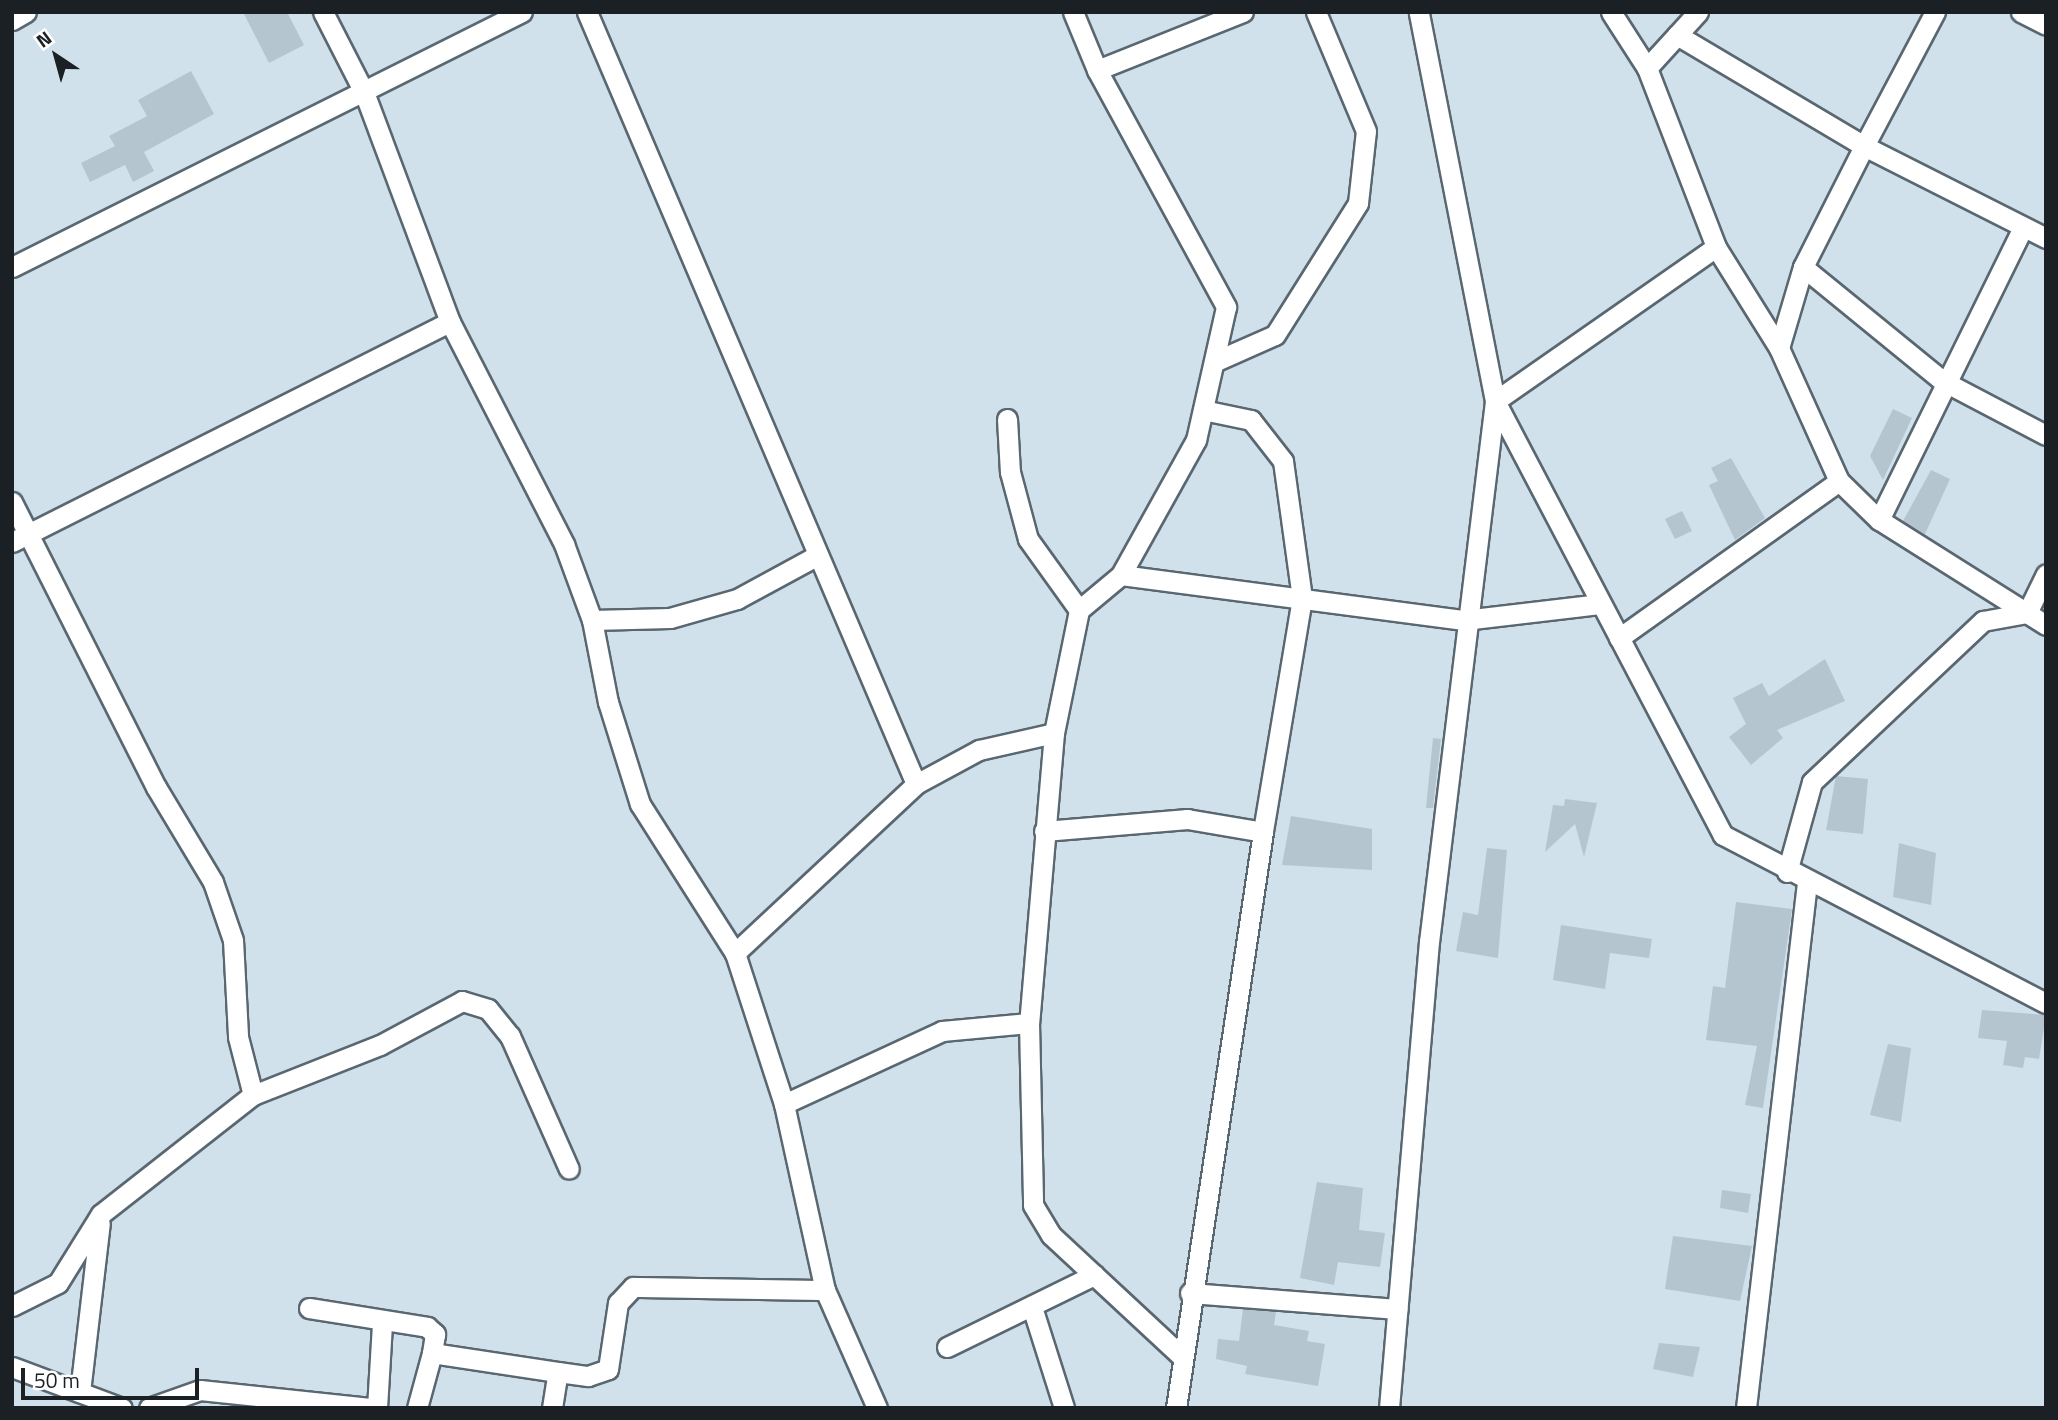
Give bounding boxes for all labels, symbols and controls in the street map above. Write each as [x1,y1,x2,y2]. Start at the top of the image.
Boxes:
north arrow [21,21,91,91]
text: N [30,23,57,54]
scale bar [24,1354,203,1398]
text: 50 m [34,1364,80,1396]

